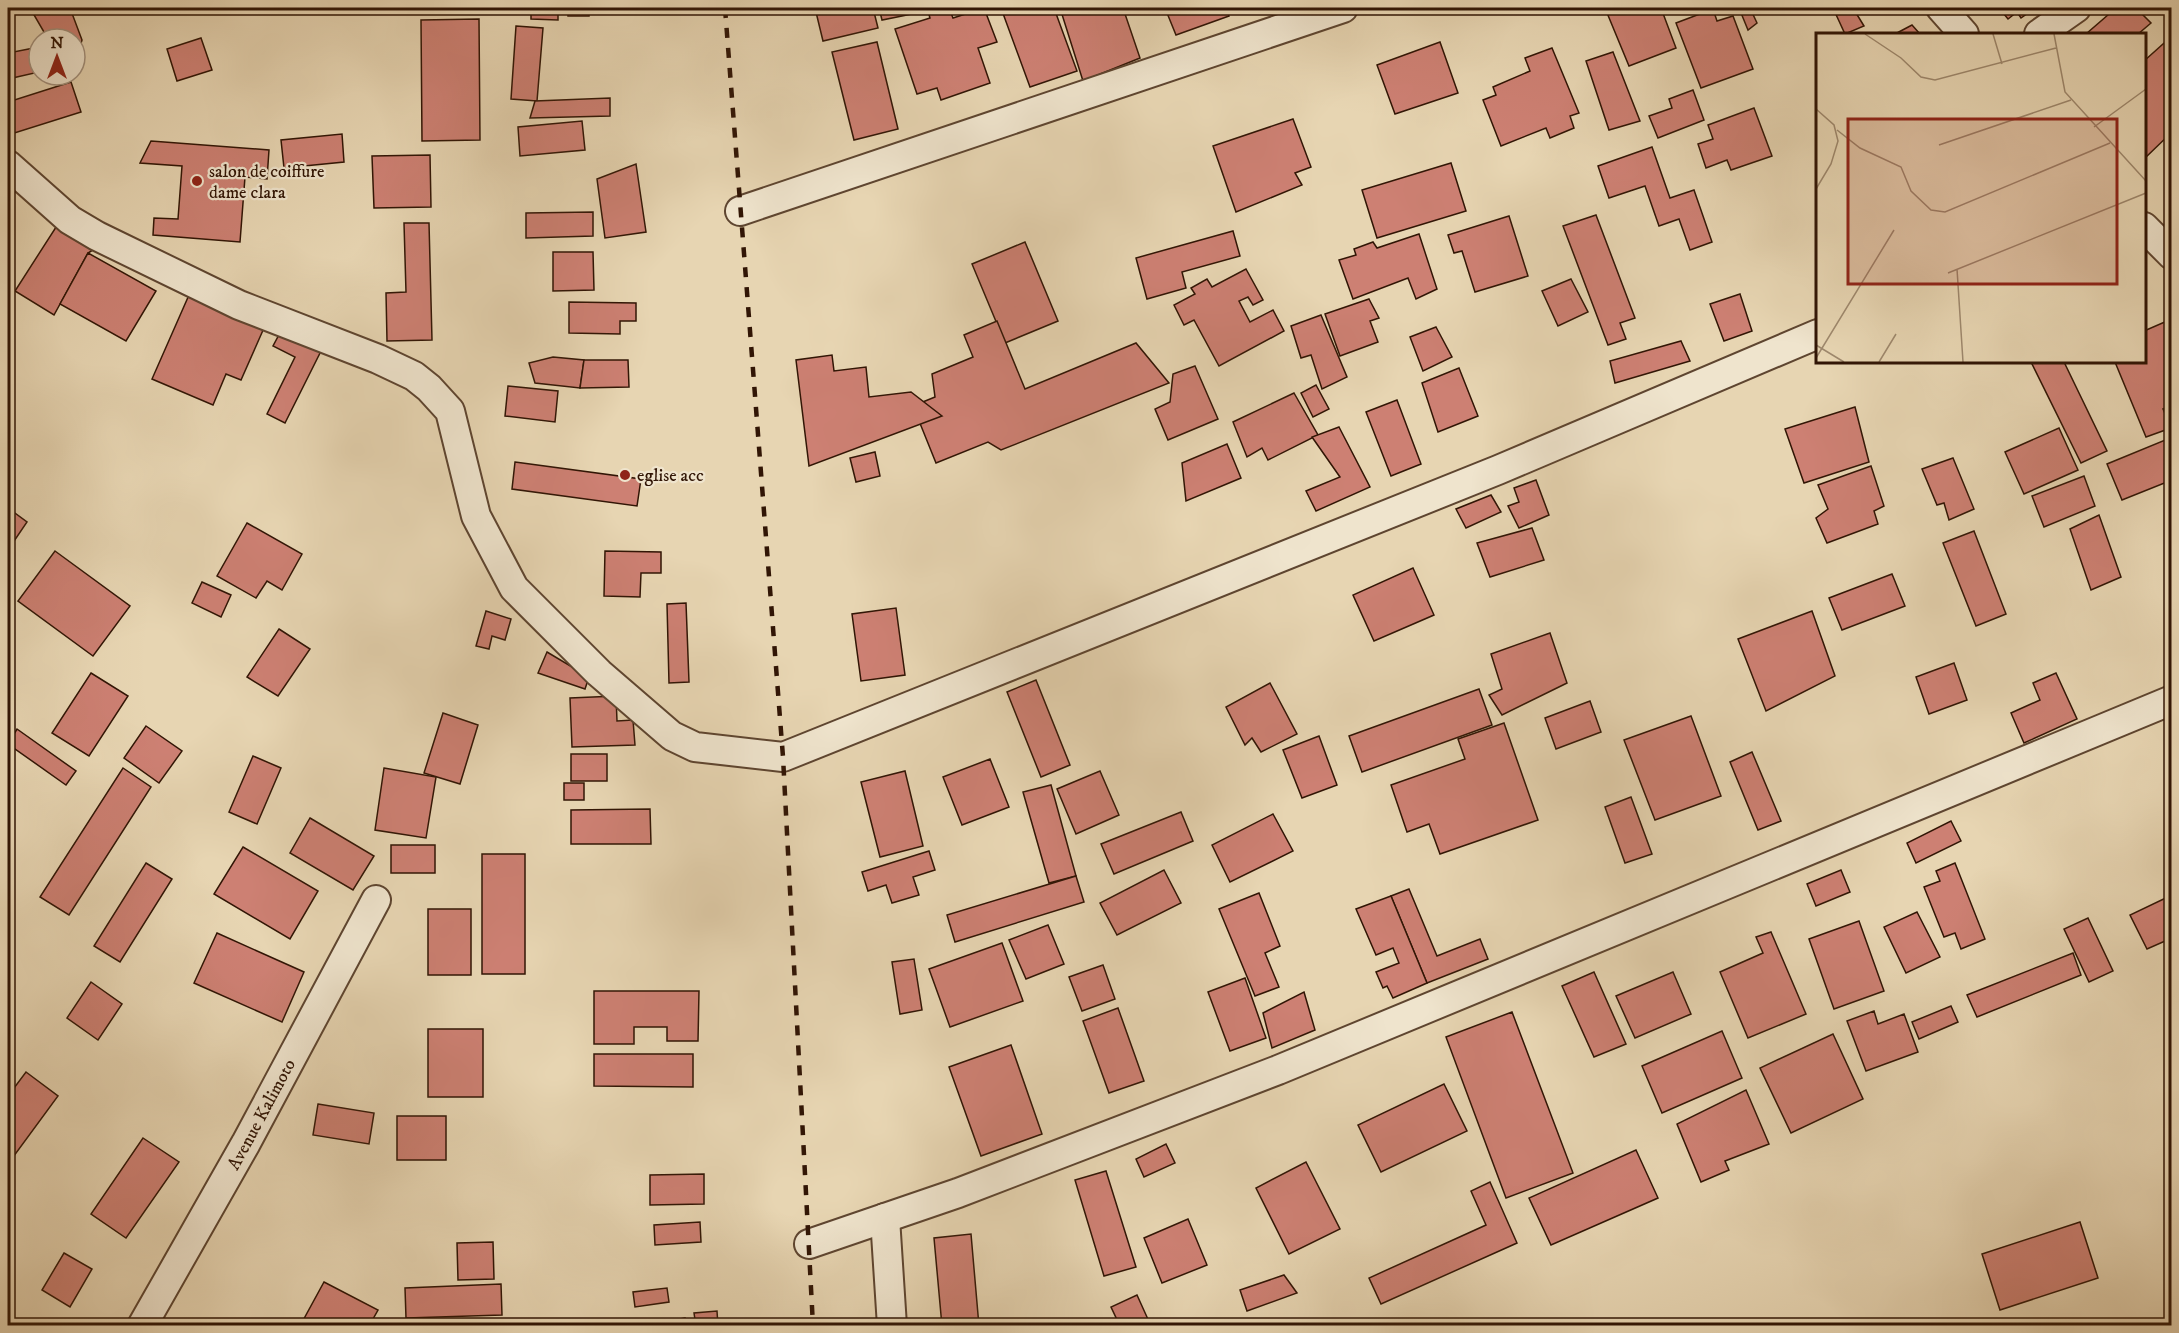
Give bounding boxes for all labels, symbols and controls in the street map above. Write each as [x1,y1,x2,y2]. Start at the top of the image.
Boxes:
north arrow [27,27,87,87]
text: N [50,33,64,53]
inset map [1816,33,2146,363]
place label: salon de coiffure dame clara [209,161,324,204]
marker: salon de coiffure dame clara [190,174,204,188]
place label: eglise acc [637,465,704,487]
marker: eglise acc [618,468,632,482]
street label: Avenue Kalimoto [223,1055,301,1174]

